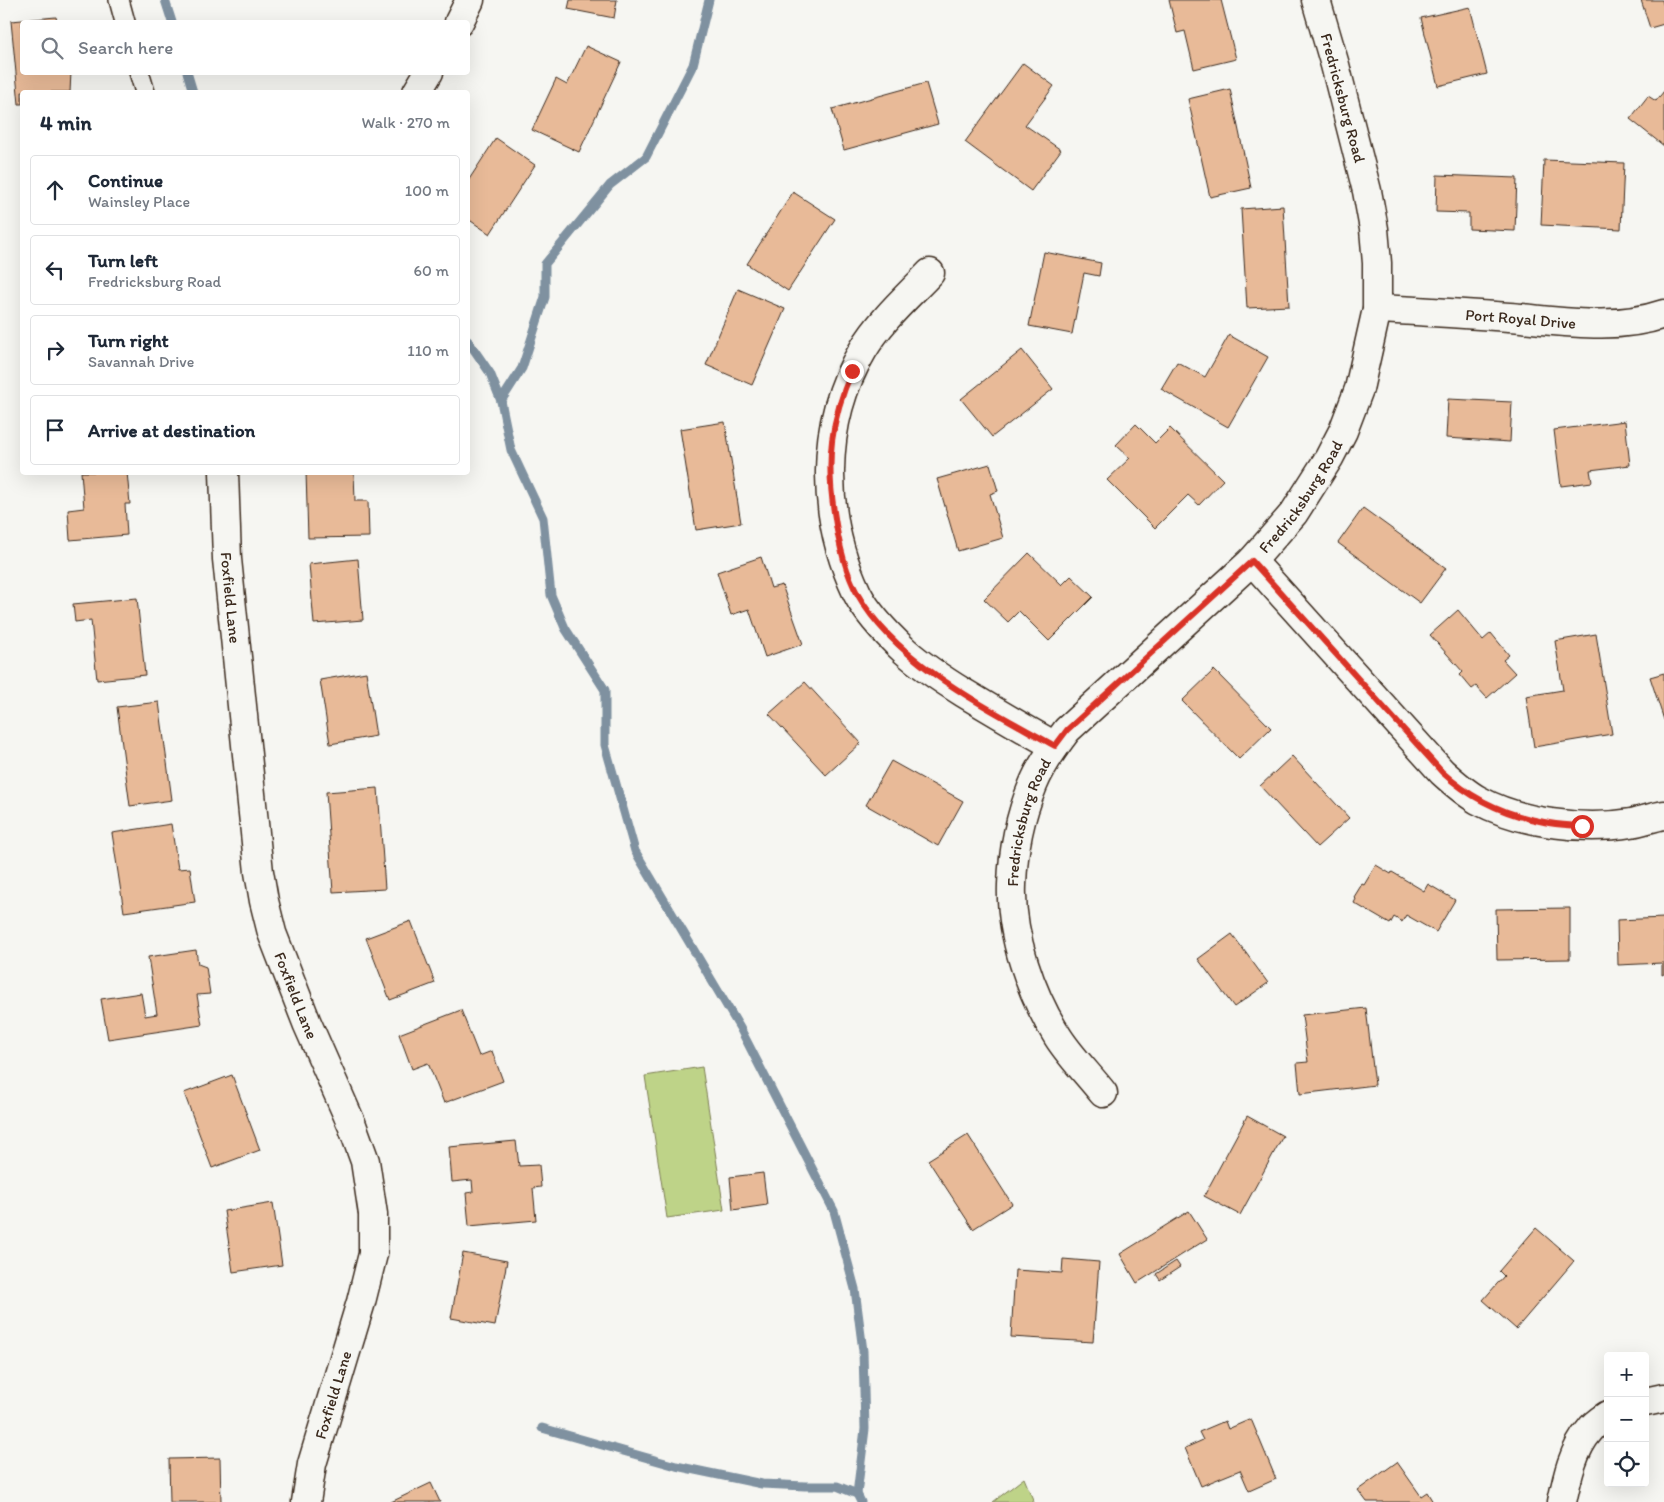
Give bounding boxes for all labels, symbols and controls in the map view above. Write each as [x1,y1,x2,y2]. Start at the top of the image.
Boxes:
search box [20,20,470,75]
street label: Fredricksburg Road [1317,31,1369,165]
icon: search [38,34,66,62]
text: Search here [78,36,173,59]
text: 4 min [40,110,92,135]
text: Walk · 270 m [362,113,450,132]
text: Continue [88,169,163,192]
icon: ahead [41,176,69,204]
text: 100 m [405,181,449,200]
text: Wainsley Place [88,192,190,211]
text: Turn left [88,249,158,272]
icon: left [41,256,69,284]
text: 60 m [414,261,449,280]
text: Fredricksburg Road [88,272,221,291]
street label: Port Royal Drive [1465,305,1577,332]
text: Turn right [88,329,169,352]
icon: right [41,336,69,364]
text: 110 m [407,341,449,360]
text: Savannah Drive [88,352,194,371]
route end [841,360,864,383]
icon: arrive [41,416,69,444]
text: Arrive at destination [88,419,255,442]
street label: Fredricksburg Road [1254,437,1346,557]
street label: Foxfield Lane [217,552,245,644]
street label: Fredricksburg Road [1002,754,1055,887]
route start [1571,815,1594,838]
street label: Foxfield Lane [271,949,322,1042]
street label: Foxfield Lane [311,1348,355,1442]
map controls [1604,1352,1649,1487]
button: + [1604,1352,1649,1397]
button: − [1604,1397,1649,1442]
button: locate [1604,1442,1649,1487]

